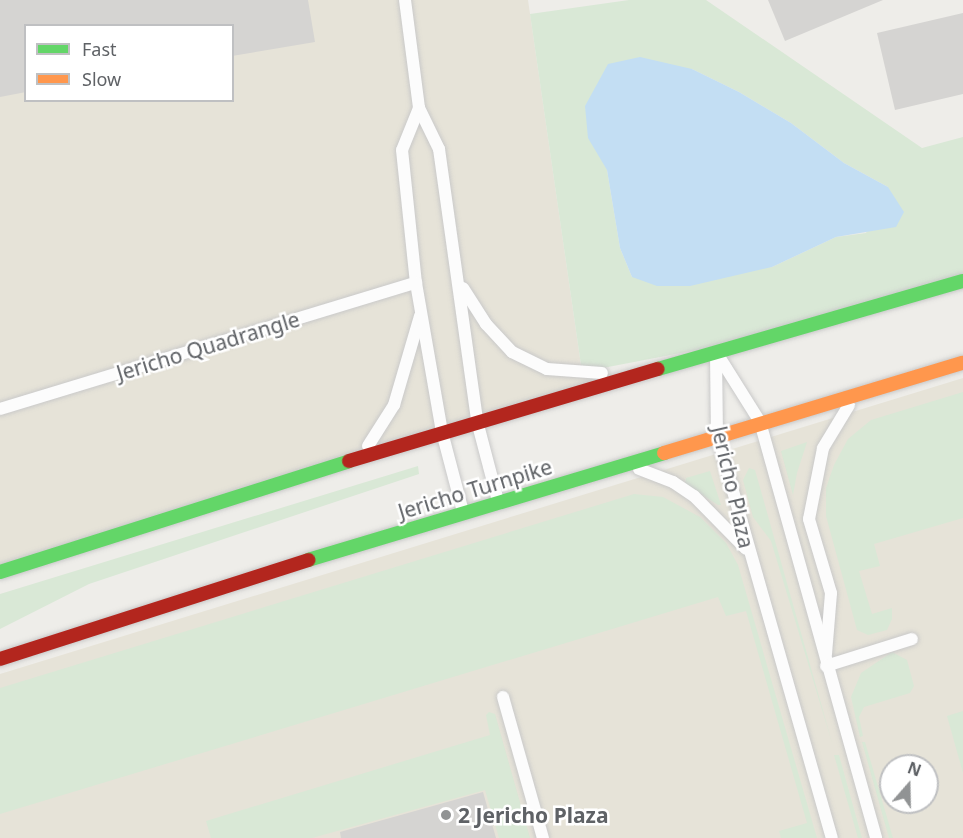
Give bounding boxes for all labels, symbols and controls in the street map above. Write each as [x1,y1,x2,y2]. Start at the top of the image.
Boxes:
legend [24,24,234,102]
text: Fast [82,37,117,61]
text: Slow [82,67,121,91]
street label: Jericho Quadrangle [113,306,303,386]
street label: Jericho Plaza [707,424,759,550]
street label: Jericho Turnpike [395,454,555,524]
north arrow [879,754,939,814]
text: N [905,756,924,782]
place label: 2 Jericho Plaza [458,802,609,828]
marker: 2 Jericho Plaza [439,808,453,822]

